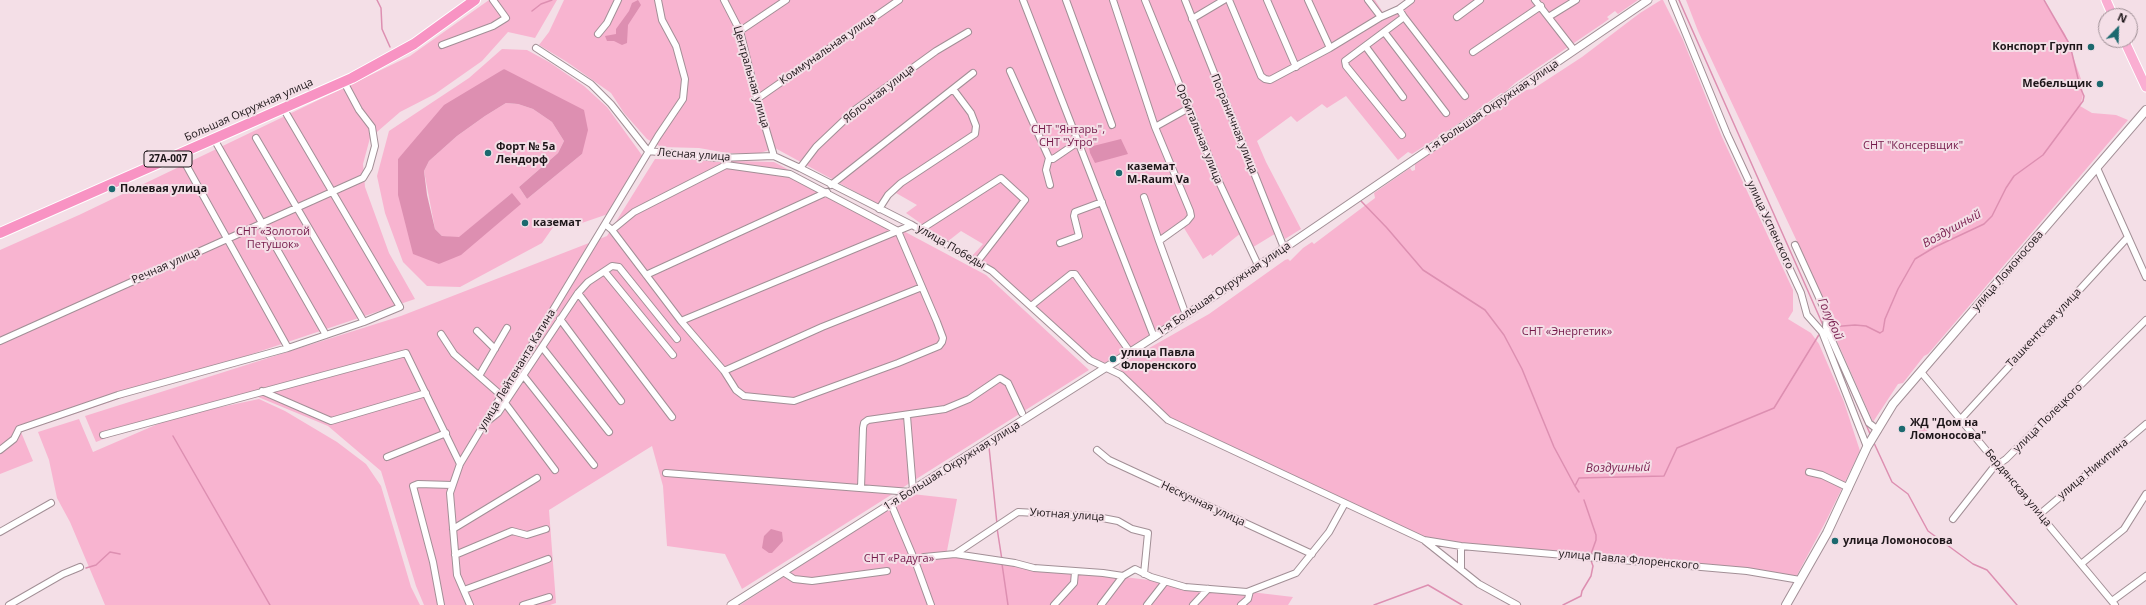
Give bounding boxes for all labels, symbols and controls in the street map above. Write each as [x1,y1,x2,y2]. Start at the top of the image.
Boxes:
north arrow [2098,8,2138,48]
text: N [2115,9,2130,26]
street label: Коммунальная улица [777,11,879,87]
street label: Центральная улица [730,24,772,130]
place label: Конспорт Групп [1992,40,2083,54]
marker: Конспорт Групп [2086,42,2096,52]
street label: 1-я Большая Окружная улица [1423,57,1561,157]
street label: Яблочная улица [841,62,917,126]
street label: Пограничная улица [1208,72,1260,176]
street label: Большая Окружная улица [183,76,315,144]
place label: Мебельщик [2022,77,2092,91]
marker: Мебельщик [2095,79,2105,89]
street label: Орбитальная улица [1173,82,1225,186]
park label: СНТ "Янтарь", СНТ "Утро" [1031,123,1105,149]
park label: СНТ "Консервщик" [1863,139,1963,153]
place label: Форт № 5а Лендорф [496,140,555,166]
street label: Лесная улица [657,146,731,164]
marker: Форт № 5а Лендорф [483,148,493,158]
road number: 27А-007 [144,151,192,167]
place label: каземат M-Raum Va [1127,160,1189,186]
marker: каземат M-Raum Va [1114,168,1124,178]
street label: улица Успенского [1744,179,1796,271]
place label: Полевая улица [120,182,207,196]
marker: Полевая улица [107,184,117,194]
water label: Воздушный [1920,207,1984,251]
place label: каземат [533,216,581,230]
marker: каземат [520,218,530,228]
street label: улица Победы [914,222,988,272]
park label: СНТ «Золотой Петушок» [236,225,310,251]
street label: улица Ломоносова [1970,228,2046,314]
street label: 1-я Большая Окружная улица [1155,239,1293,339]
street label: Речная улица [130,245,202,287]
street label: Ташкентская улица [2004,286,2084,370]
water label: Голубой [1814,296,1846,342]
street label: улица Лейтенанта Катина [476,307,558,433]
park label: СНТ «Энергетик» [1522,325,1612,339]
place label: улица Павла Флоренского [1121,346,1196,372]
marker: улица Павла Флоренского [1108,354,1118,364]
street label: улица Полецкого [2011,381,2085,455]
place label: ЖД "Дом на Ломоносова" [1910,416,1986,442]
street label: 1-я Большая Окружная улица [881,419,1023,513]
marker: ЖД "Дом на Ломоносова" [1897,424,1907,434]
street label: улица Никитина [2055,436,2131,502]
street label: Бердянская улица [1982,447,2054,529]
water label: Воздушный [1586,460,1650,476]
street label: Нескучная улица [1159,479,1247,529]
street label: Уютная улица [1029,506,1105,524]
place label: улица Ломоносова [1843,534,1953,548]
marker: улица Ломоносова [1830,536,1840,546]
street label: улица Павла Флоренского [1558,547,1700,573]
park label: СНТ «Радуга» [864,552,934,566]

